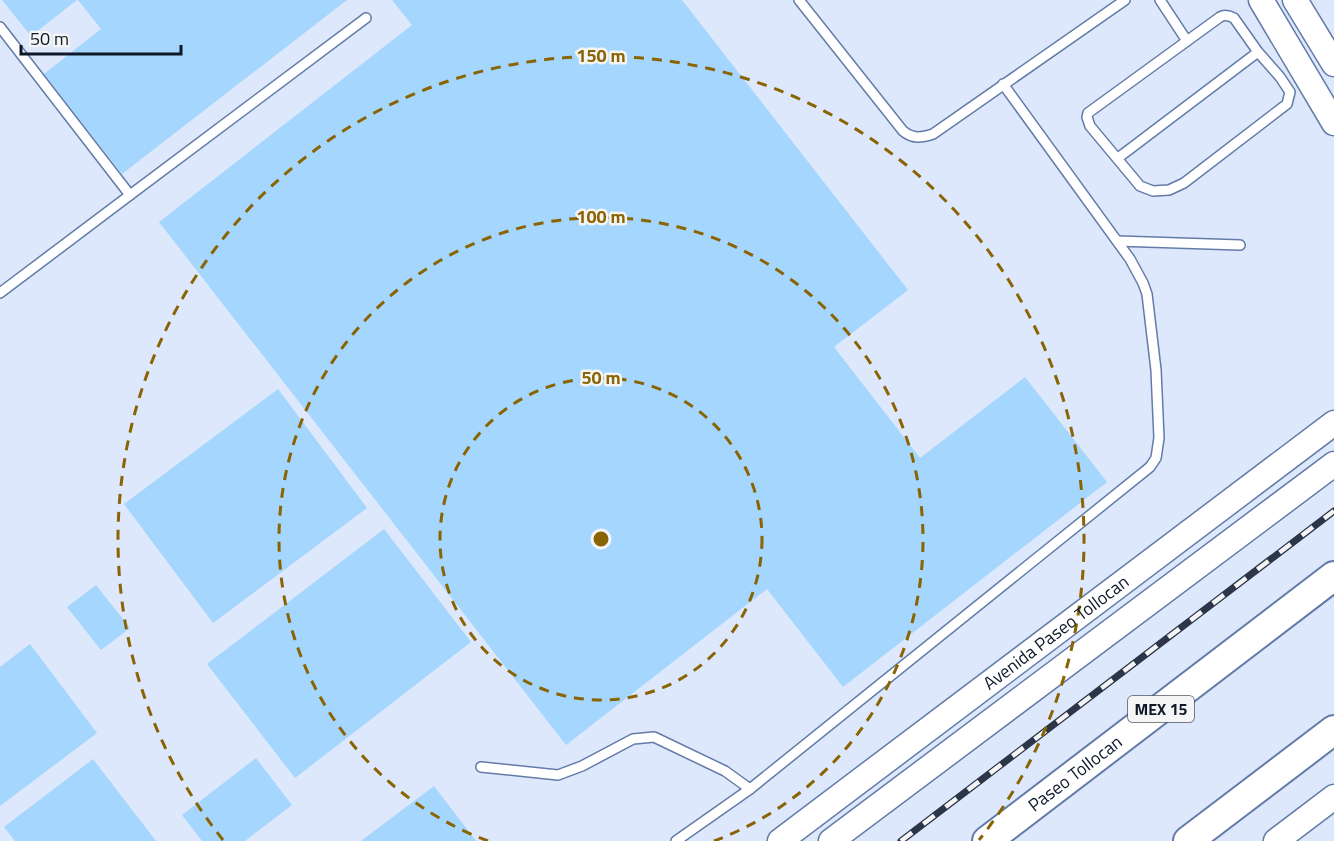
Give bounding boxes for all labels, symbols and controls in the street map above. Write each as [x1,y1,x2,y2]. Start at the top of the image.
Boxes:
scale bar [21,18,182,56]
text: 50 m [30,25,69,52]
text: 150 m [576,42,626,69]
text: 100 m [576,203,626,230]
text: 50 m [581,364,621,391]
centre of rings [591,529,611,549]
street label: Avenida Paseo Tollocan [977,568,1134,696]
road number: MEX 15 [1128,696,1194,722]
street label: Paseo Tollocan [1022,728,1128,818]

